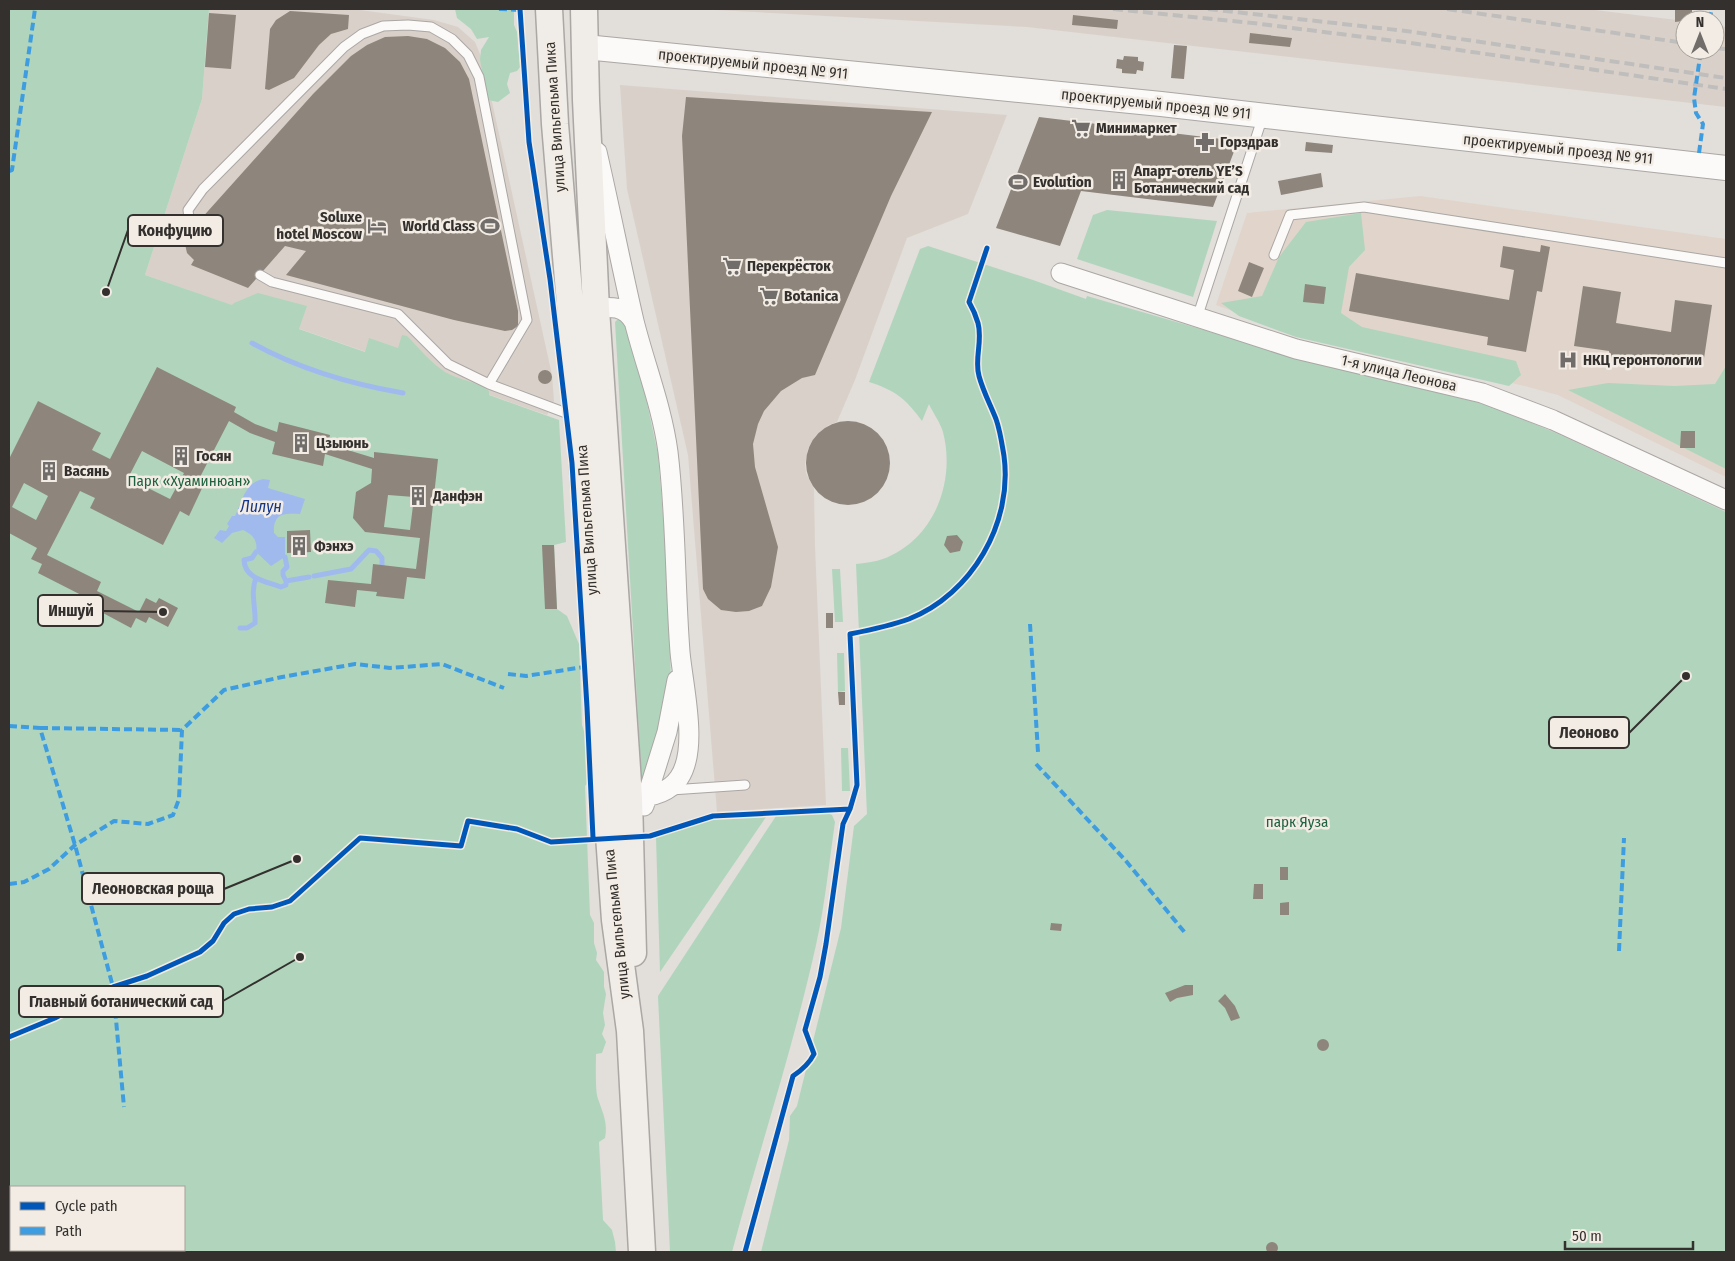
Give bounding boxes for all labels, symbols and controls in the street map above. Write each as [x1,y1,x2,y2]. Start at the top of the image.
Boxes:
north arrow [1675,10,1725,60]
text: N [1696,14,1704,31]
street label: улица Вильгельма Пика [541,41,569,193]
street label: проектируемый проезд № 911 [657,45,849,83]
street label: проектируемый проезд № 911 [1060,85,1252,123]
supermarket icon: Минимаркет [1070,117,1092,139]
place label: Минимаркет [1096,119,1177,137]
street label: проектируемый проезд № 911 [1462,130,1654,168]
pharmacy icon: Горздрав [1194,131,1216,153]
place label: Горздрав [1220,133,1279,151]
place label: Апарт-отель YE’S Ботанический сад [1133,162,1249,197]
building icon: Апарт-отель YE’S Ботанический сад [1108,169,1130,191]
sports icon: Evolution [1007,171,1029,193]
place label: Evolution [1033,173,1092,191]
place label: Soluxe hotel Moscow [276,208,363,243]
callout: Конфуцию [128,215,223,246]
hotel icon: Soluxe hotel Moscow [366,215,388,237]
sports icon: World Class [479,215,501,237]
place label: World Class [403,217,475,235]
text: Конфуцию [138,221,213,240]
supermarket icon: Перекрёсток [721,255,743,277]
place label: Перекрёсток [747,257,831,275]
supermarket icon: Botanica [758,285,780,307]
place label: Botanica [784,287,839,305]
hospital icon: НКЦ геронтологии [1557,349,1579,371]
street label: 1-я улица Леонова [1339,351,1459,395]
place label: НКЦ геронтологии [1583,351,1702,369]
building icon: Цзыюнь [290,432,312,454]
place label: Цзыюнь [316,434,369,452]
street label: улица Вильгельма Пика [573,444,601,596]
building icon: Госян [170,445,192,467]
place label: Госян [196,447,232,465]
building icon: Васянь [38,460,60,482]
place label: Васянь [64,462,109,480]
park label: Парк «Хуаминюан» [127,472,251,490]
building icon: Данфэн [407,485,429,507]
place label: Данфэн [432,487,483,505]
water label: Лилун [239,497,282,516]
building icon: Фэнхэ [288,535,310,557]
place label: Фэнхэ [314,537,354,555]
callout: Иншуй [38,595,103,626]
text: Иншуй [48,601,94,620]
callout: Леоново [1549,717,1629,748]
text: Леоново [1559,723,1619,742]
park label: парк Яуза [1266,813,1328,831]
street label: улица Вильгельма Пика [600,848,634,1000]
callout: Леоновская роща [82,873,224,904]
text: Леоновская роща [92,879,214,898]
callout: Главный ботанический сад [19,986,223,1017]
text: Главный ботанический сад [29,992,213,1011]
legend [10,1186,185,1251]
text: Cycle path [55,1197,118,1215]
scale bar [1565,1218,1692,1250]
text: Path [55,1222,82,1240]
text: 50 m [1572,1227,1602,1245]

